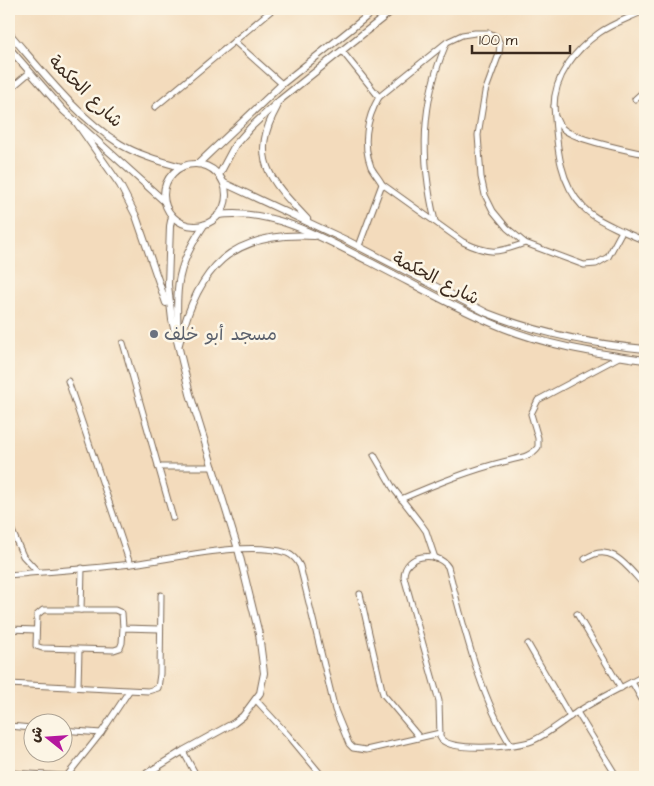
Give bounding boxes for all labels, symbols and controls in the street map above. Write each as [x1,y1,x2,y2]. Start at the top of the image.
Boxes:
scale bar [472,22,569,54]
text: 100 m [479,30,518,51]
street label: شارع الحكمة [43,50,128,133]
street label: شارع الحكمة [388,246,484,311]
place label: مسجد أبو خلف [164,322,277,347]
marker: مسجد أبو خلف [148,328,160,340]
north arrow [22,714,72,764]
text: ش [25,724,48,745]

